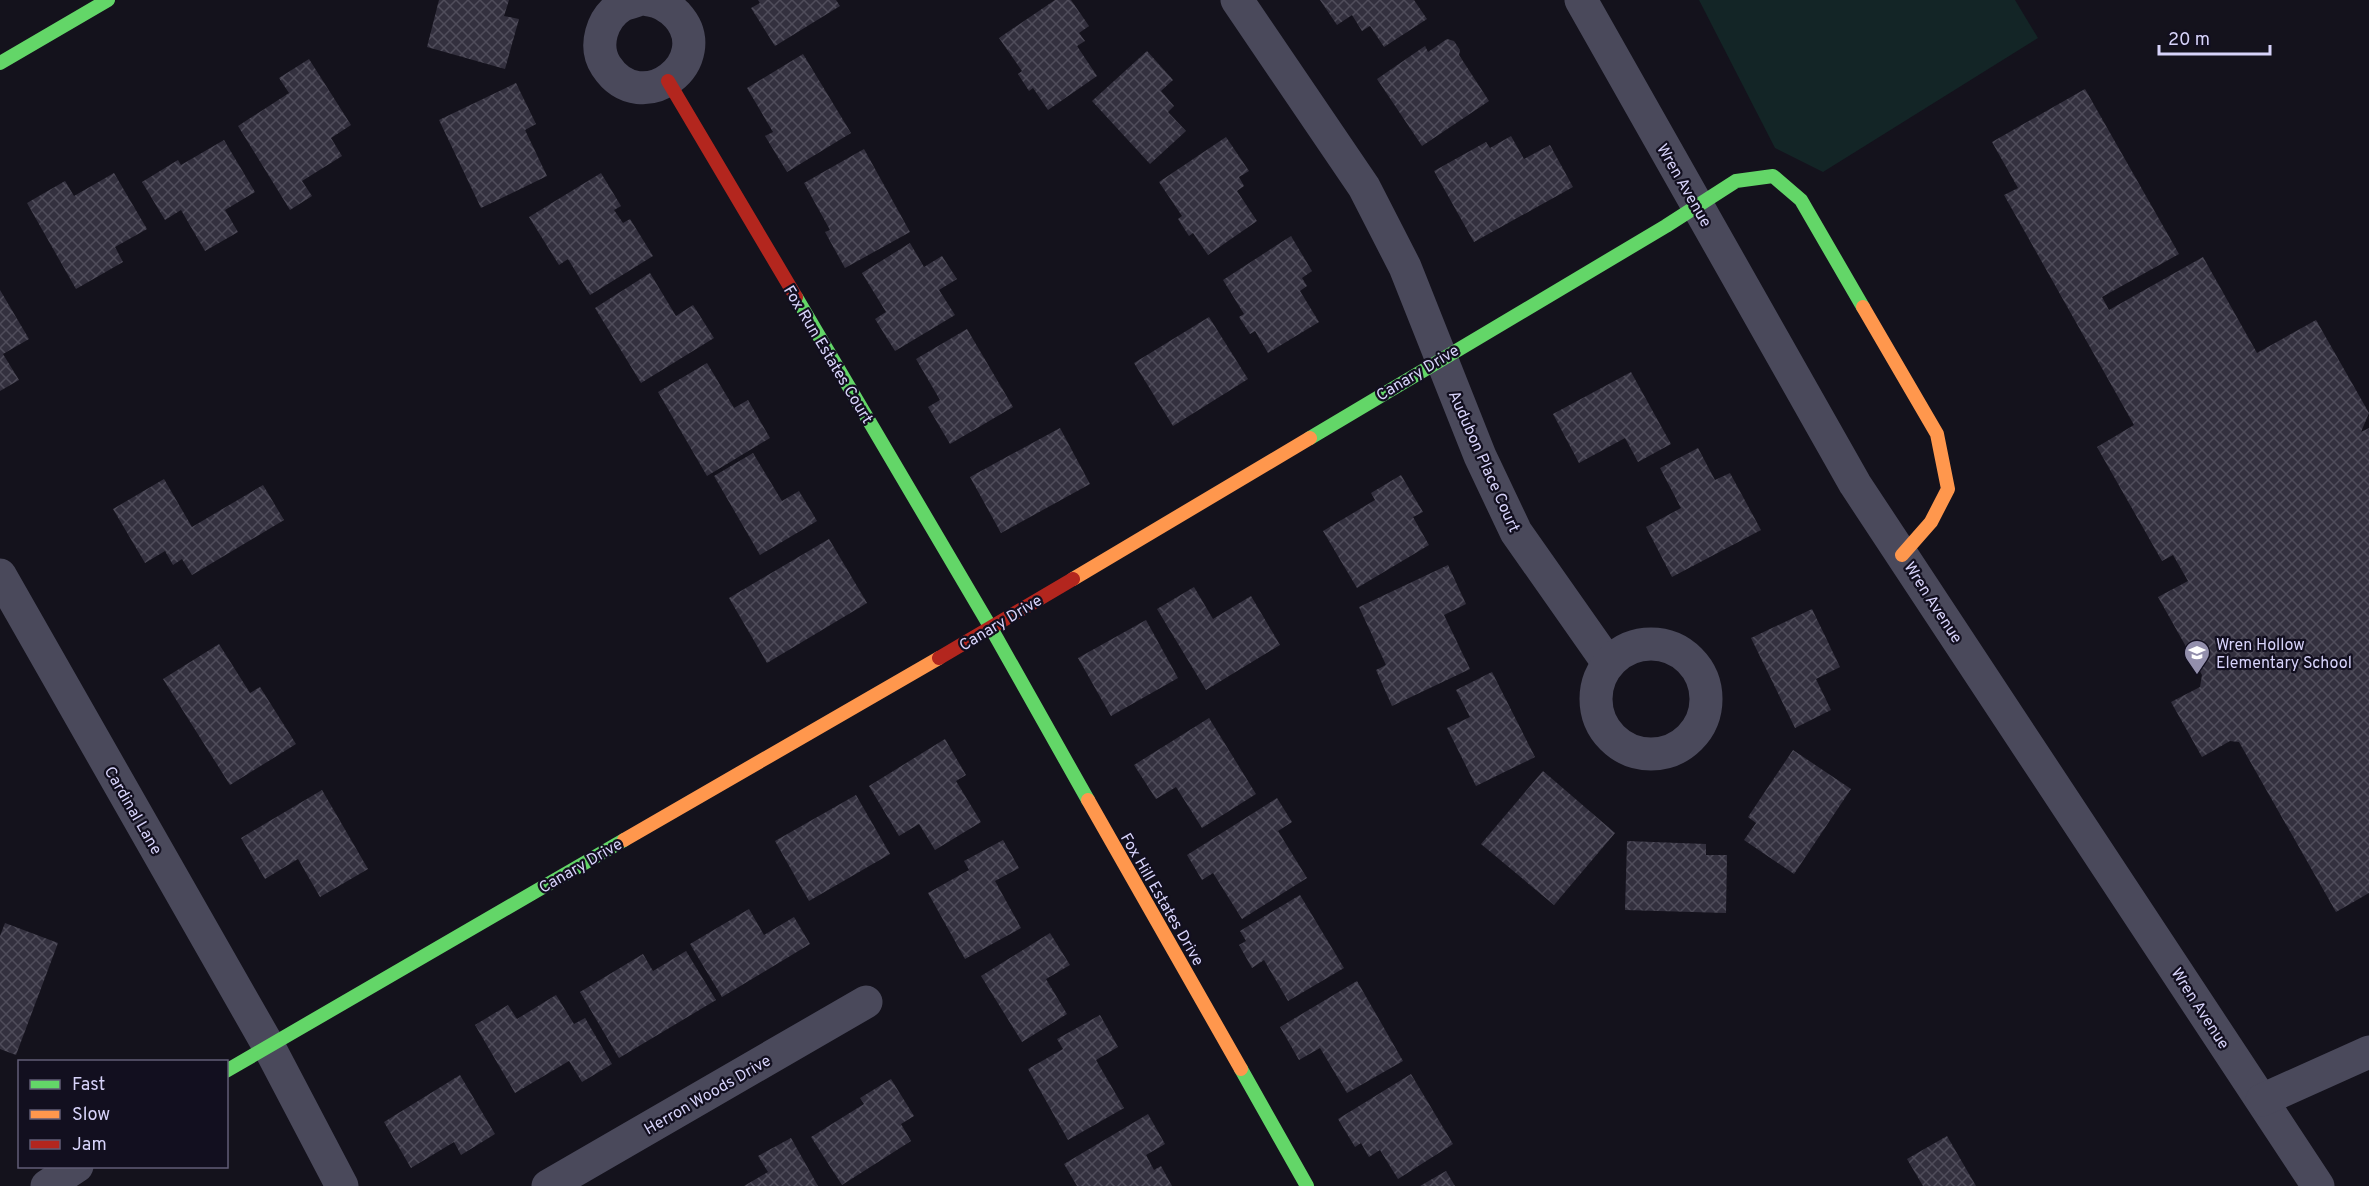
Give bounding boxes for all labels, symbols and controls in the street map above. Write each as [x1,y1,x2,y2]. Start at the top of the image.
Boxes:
scale bar [2159,18,2270,56]
text: 20 m [2168,29,2210,52]
street label: Wren Avenue [1651,141,1715,231]
street label: Fox Run Estates Court [778,282,877,428]
street label: Canary Drive [1373,341,1463,406]
street label: Audubon Place Court [1443,388,1523,536]
street label: Wren Avenue [1899,559,1966,647]
street label: Canary Drive [956,591,1046,656]
place label: Wren Hollow Elementary School [2216,636,2352,674]
school or university icon: Wren Hollow Elementary School [2182,638,2212,676]
street label: Cardinal Lane [99,763,166,859]
street label: Fox Hill Estates Drive [1115,830,1207,970]
street label: Canary Drive [536,835,626,899]
street label: Wren Avenue [2166,965,2233,1053]
street label: Herron Woods Drive [641,1051,775,1140]
legend [18,1060,228,1168]
text: Fast [72,1074,105,1097]
text: Slow [72,1104,110,1127]
text: Jam [72,1134,107,1157]

